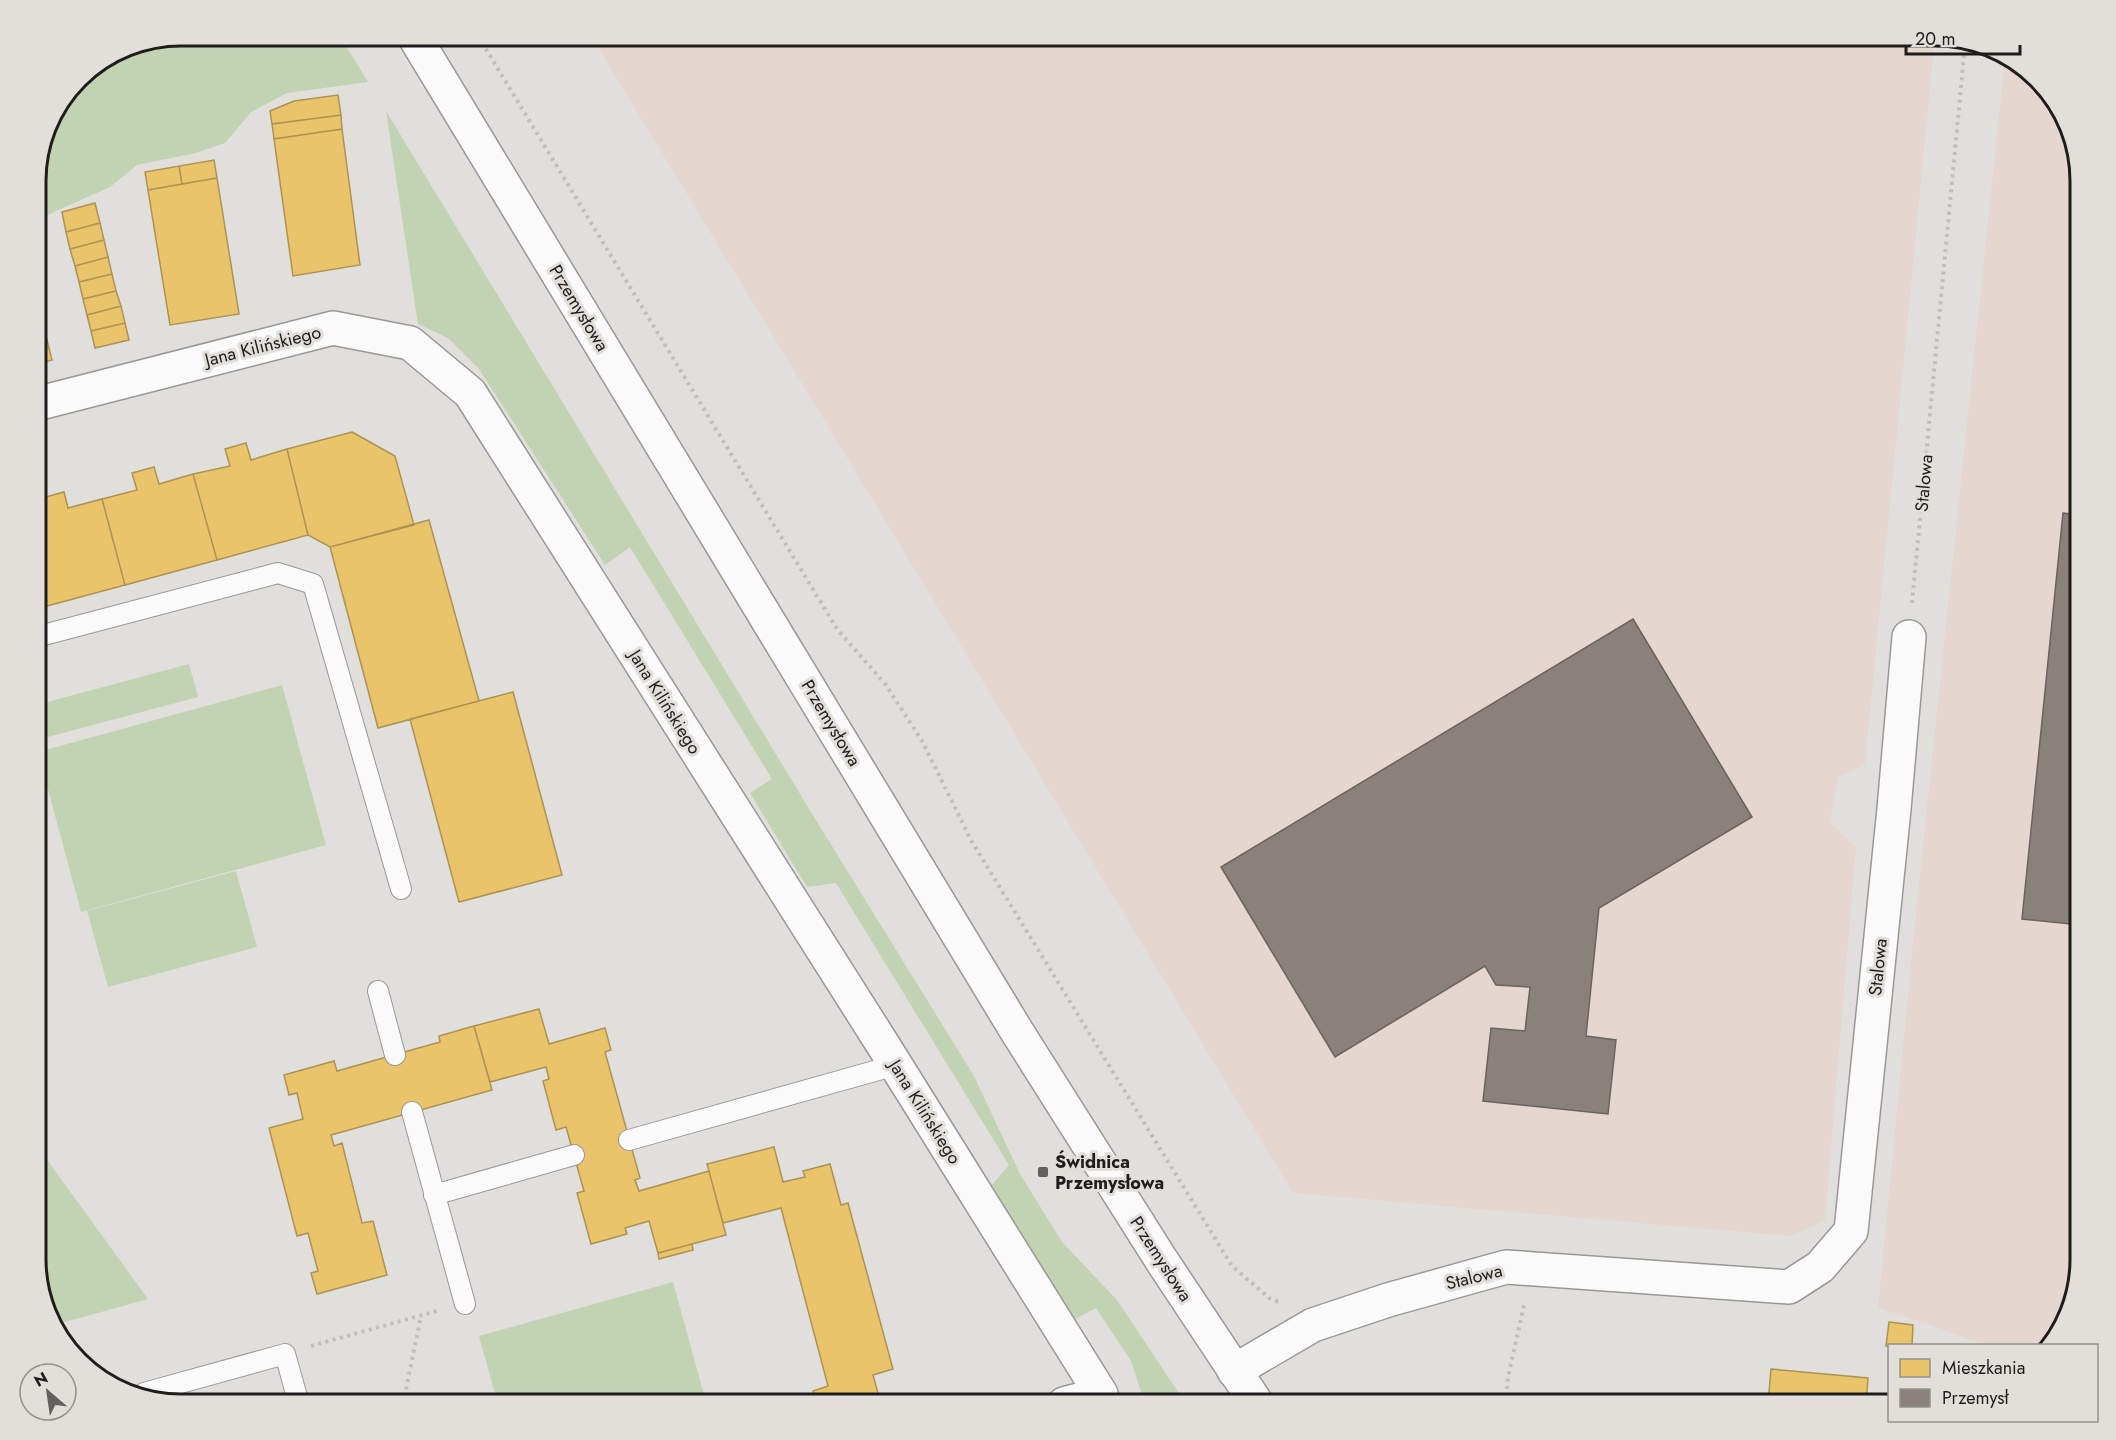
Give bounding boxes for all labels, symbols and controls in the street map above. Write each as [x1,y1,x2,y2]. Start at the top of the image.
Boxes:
scale bar [1906,18,2020,56]
text: 20 m [1915,26,1955,52]
street label: Przemysłowa [543,260,615,356]
street label: Jana Kilińskiego [200,319,324,373]
street label: Stalowa [1909,453,1939,513]
street label: Jana Kilińskiego [621,643,708,759]
street label: Przemysłowa [795,675,867,771]
street label: Stalowa [1862,937,1894,997]
street label: Jana Kilińskiego [881,1053,968,1169]
place label: Świdnica Przemysłowa [1055,1149,1164,1196]
marker: Świdnica Przemysłowa [1036,1165,1050,1179]
street label: Przemysłowa [1124,1211,1198,1307]
street label: Stalowa [1443,1257,1505,1297]
legend [1888,1344,2098,1422]
text: Mieszkania [1942,1355,2025,1381]
north arrow [18,1362,78,1422]
text: N [30,1366,52,1392]
text: Przemysł [1942,1385,2010,1411]

